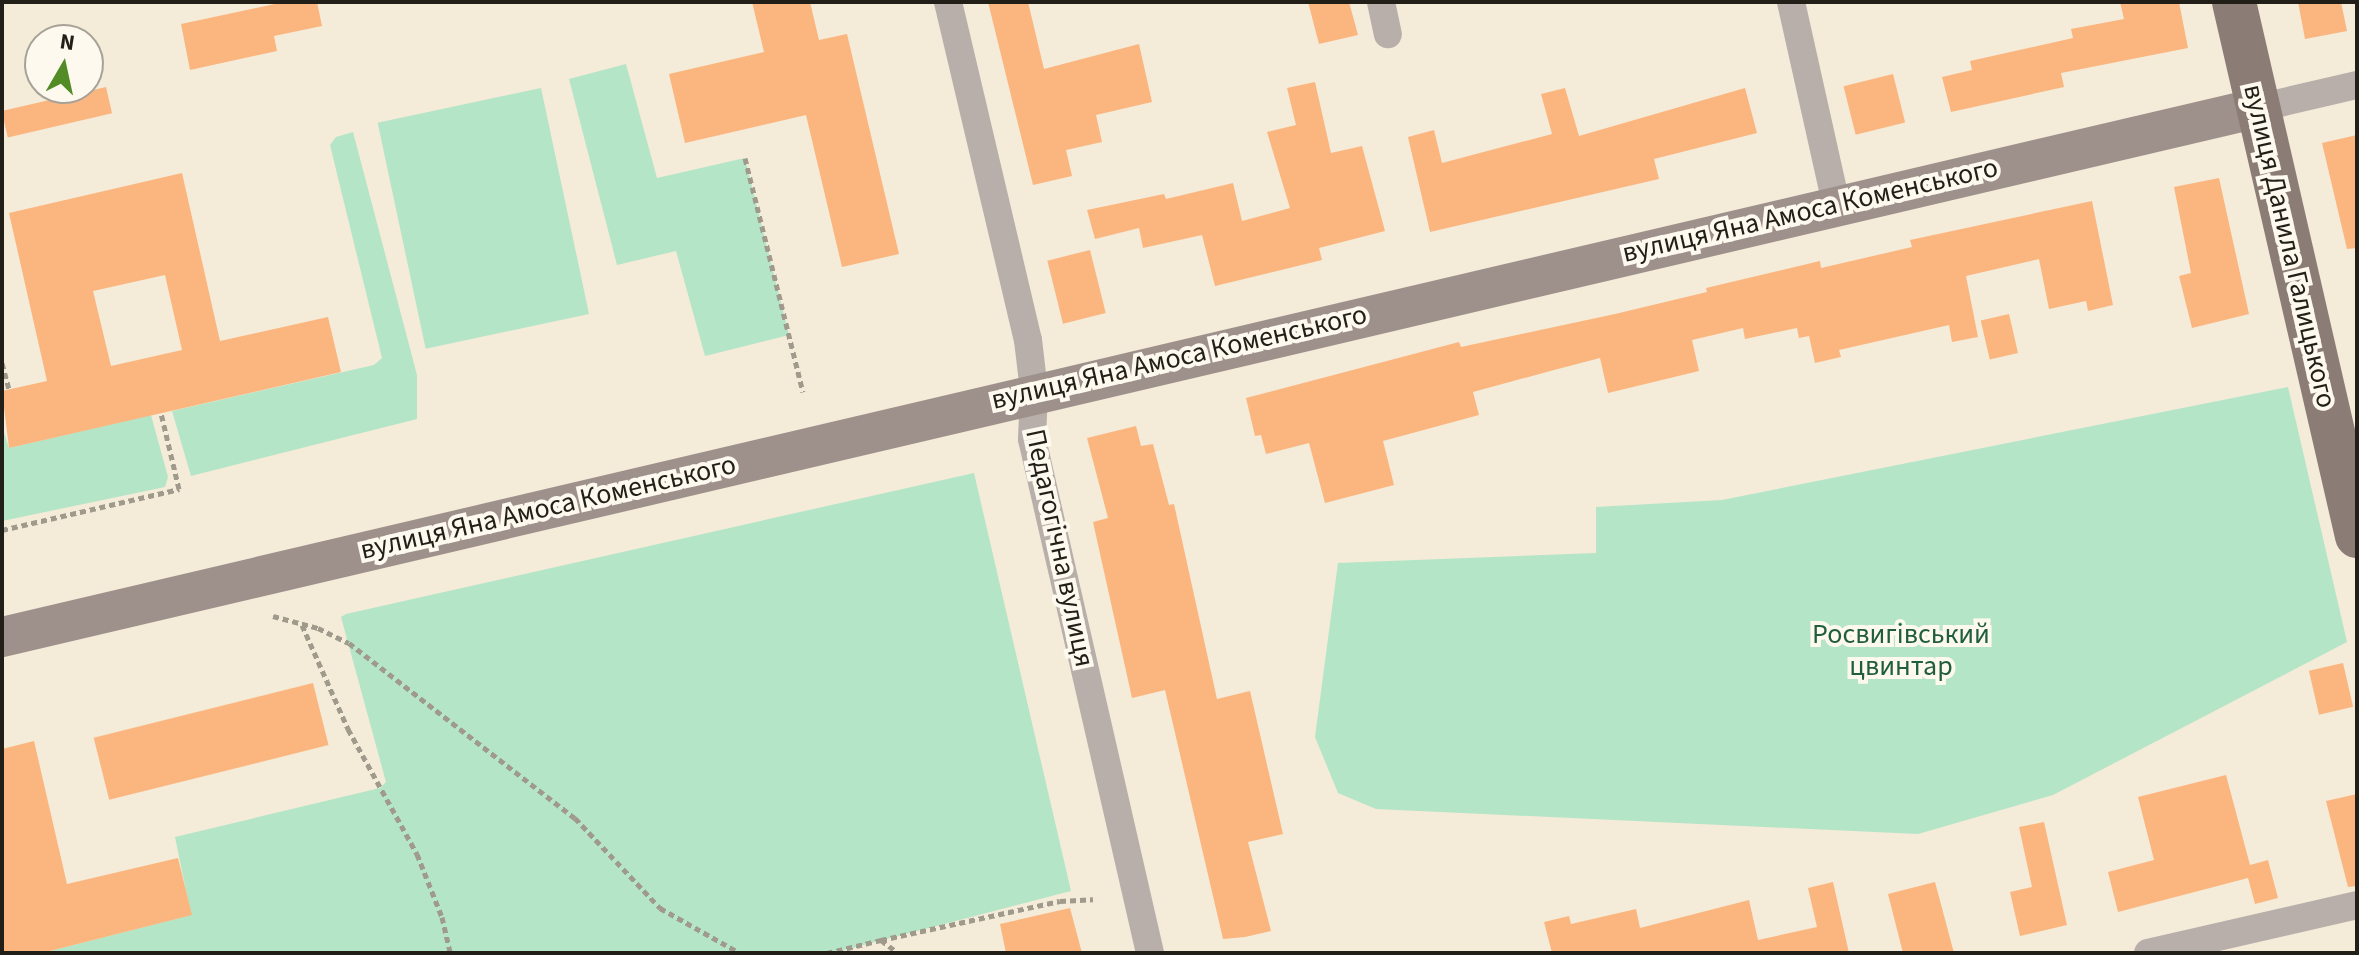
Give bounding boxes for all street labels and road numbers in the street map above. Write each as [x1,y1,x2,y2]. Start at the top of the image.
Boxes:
street label: вулиця Данила Галицького [2236,81,2344,411]
street label: вулиця Яна Амоса Коменського [1619,150,2001,270]
street label: вулиця Яна Амоса Коменського [988,297,1370,417]
street label: Педагогічна вулиця [1018,426,1102,670]
street label: вулиця Яна Амоса Коменського [357,447,739,567]

